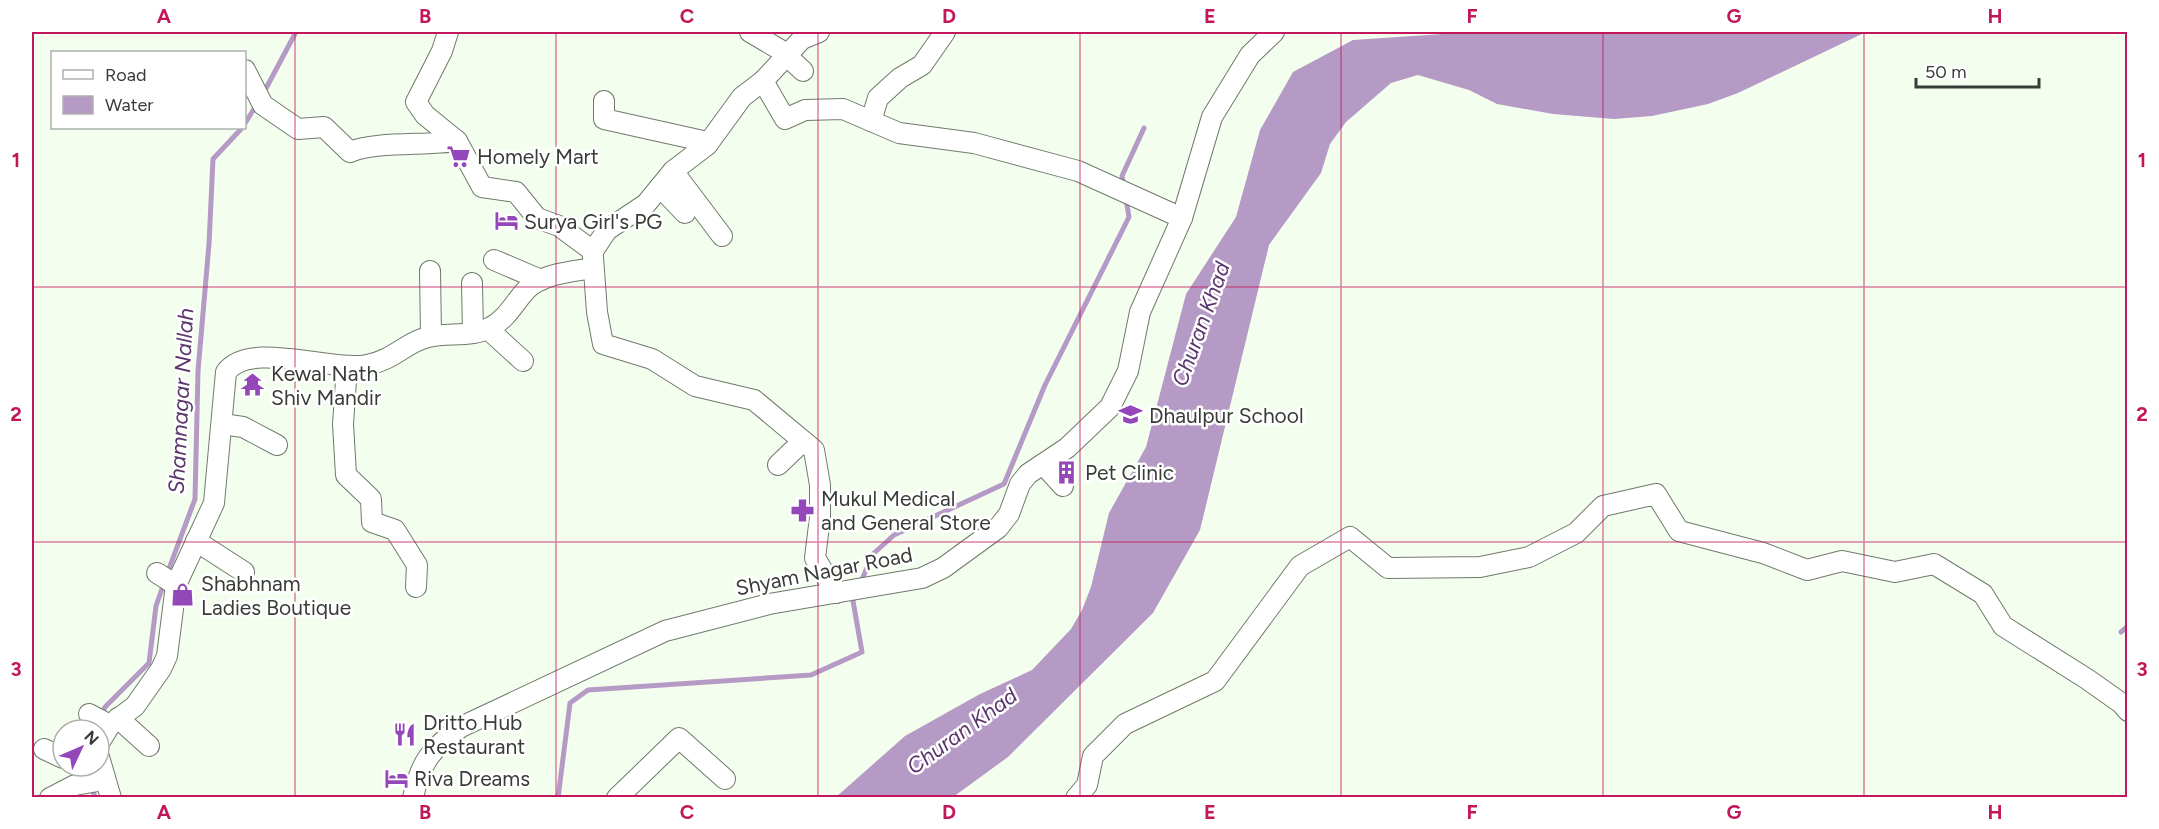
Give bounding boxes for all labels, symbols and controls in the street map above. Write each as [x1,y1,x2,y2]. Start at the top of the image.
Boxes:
text: A [157,4,172,28]
text: B [419,4,431,28]
text: C [680,4,694,28]
text: D [942,4,956,28]
text: E [1204,4,1216,28]
text: F [1466,4,1478,28]
text: G [1727,4,1742,28]
text: H [1988,4,2003,28]
legend [51,51,246,129]
scale bar [1916,51,2039,89]
text: 50 m [1925,61,1967,83]
text: Road [105,64,146,86]
text: Water [105,94,153,116]
supermarket icon: Homely Mart [446,143,472,169]
place label: Homely Mart [477,144,599,169]
text: 1 [12,148,20,172]
text: 1 [2138,148,2146,172]
hotel icon: Surya Girl's PG [493,208,519,234]
place label: Surya Girl's PG [524,209,662,234]
water label: Churan Khad [1166,257,1236,390]
water label: Shamnagar Nallah [163,307,199,495]
place label: Kewal Nath Shiv Mandir [271,361,381,410]
temple icon: Kewal Nath Shiv Mandir [240,372,266,398]
text: 2 [10,402,22,426]
school or university icon: Dhaulpur School [1118,402,1144,428]
text: 2 [2136,402,2148,426]
place label: Dhaulpur School [1149,403,1304,428]
building icon: Pet Clinic [1054,459,1080,485]
place label: Pet Clinic [1085,460,1174,485]
place label: Mukul Medical and General Store [821,486,991,535]
pharmacy icon: Mukul Medical and General Store [790,497,816,523]
street label: Shyam Nagar Road [733,542,915,600]
place label: Shabhnam Ladies Boutique [201,571,351,620]
shop icon: Shabhnam Ladies Boutique [170,582,196,608]
text: 3 [10,657,22,681]
text: 3 [2136,657,2148,681]
water label: Churan Khad [901,681,1023,780]
place label: Dritto Hub Restaurant [423,710,525,759]
north arrow [51,718,111,778]
restaurant icon: Dritto Hub Restaurant [392,721,418,747]
text: N [80,727,103,749]
hotel icon: Riva Dreams [383,765,409,791]
place label: Riva Dreams [414,766,530,791]
text: A [157,800,172,824]
text: B [419,800,431,824]
text: C [680,800,694,824]
text: D [942,800,956,824]
text: E [1204,800,1216,824]
text: F [1466,800,1478,824]
text: G [1727,800,1742,824]
text: H [1988,800,2003,824]

